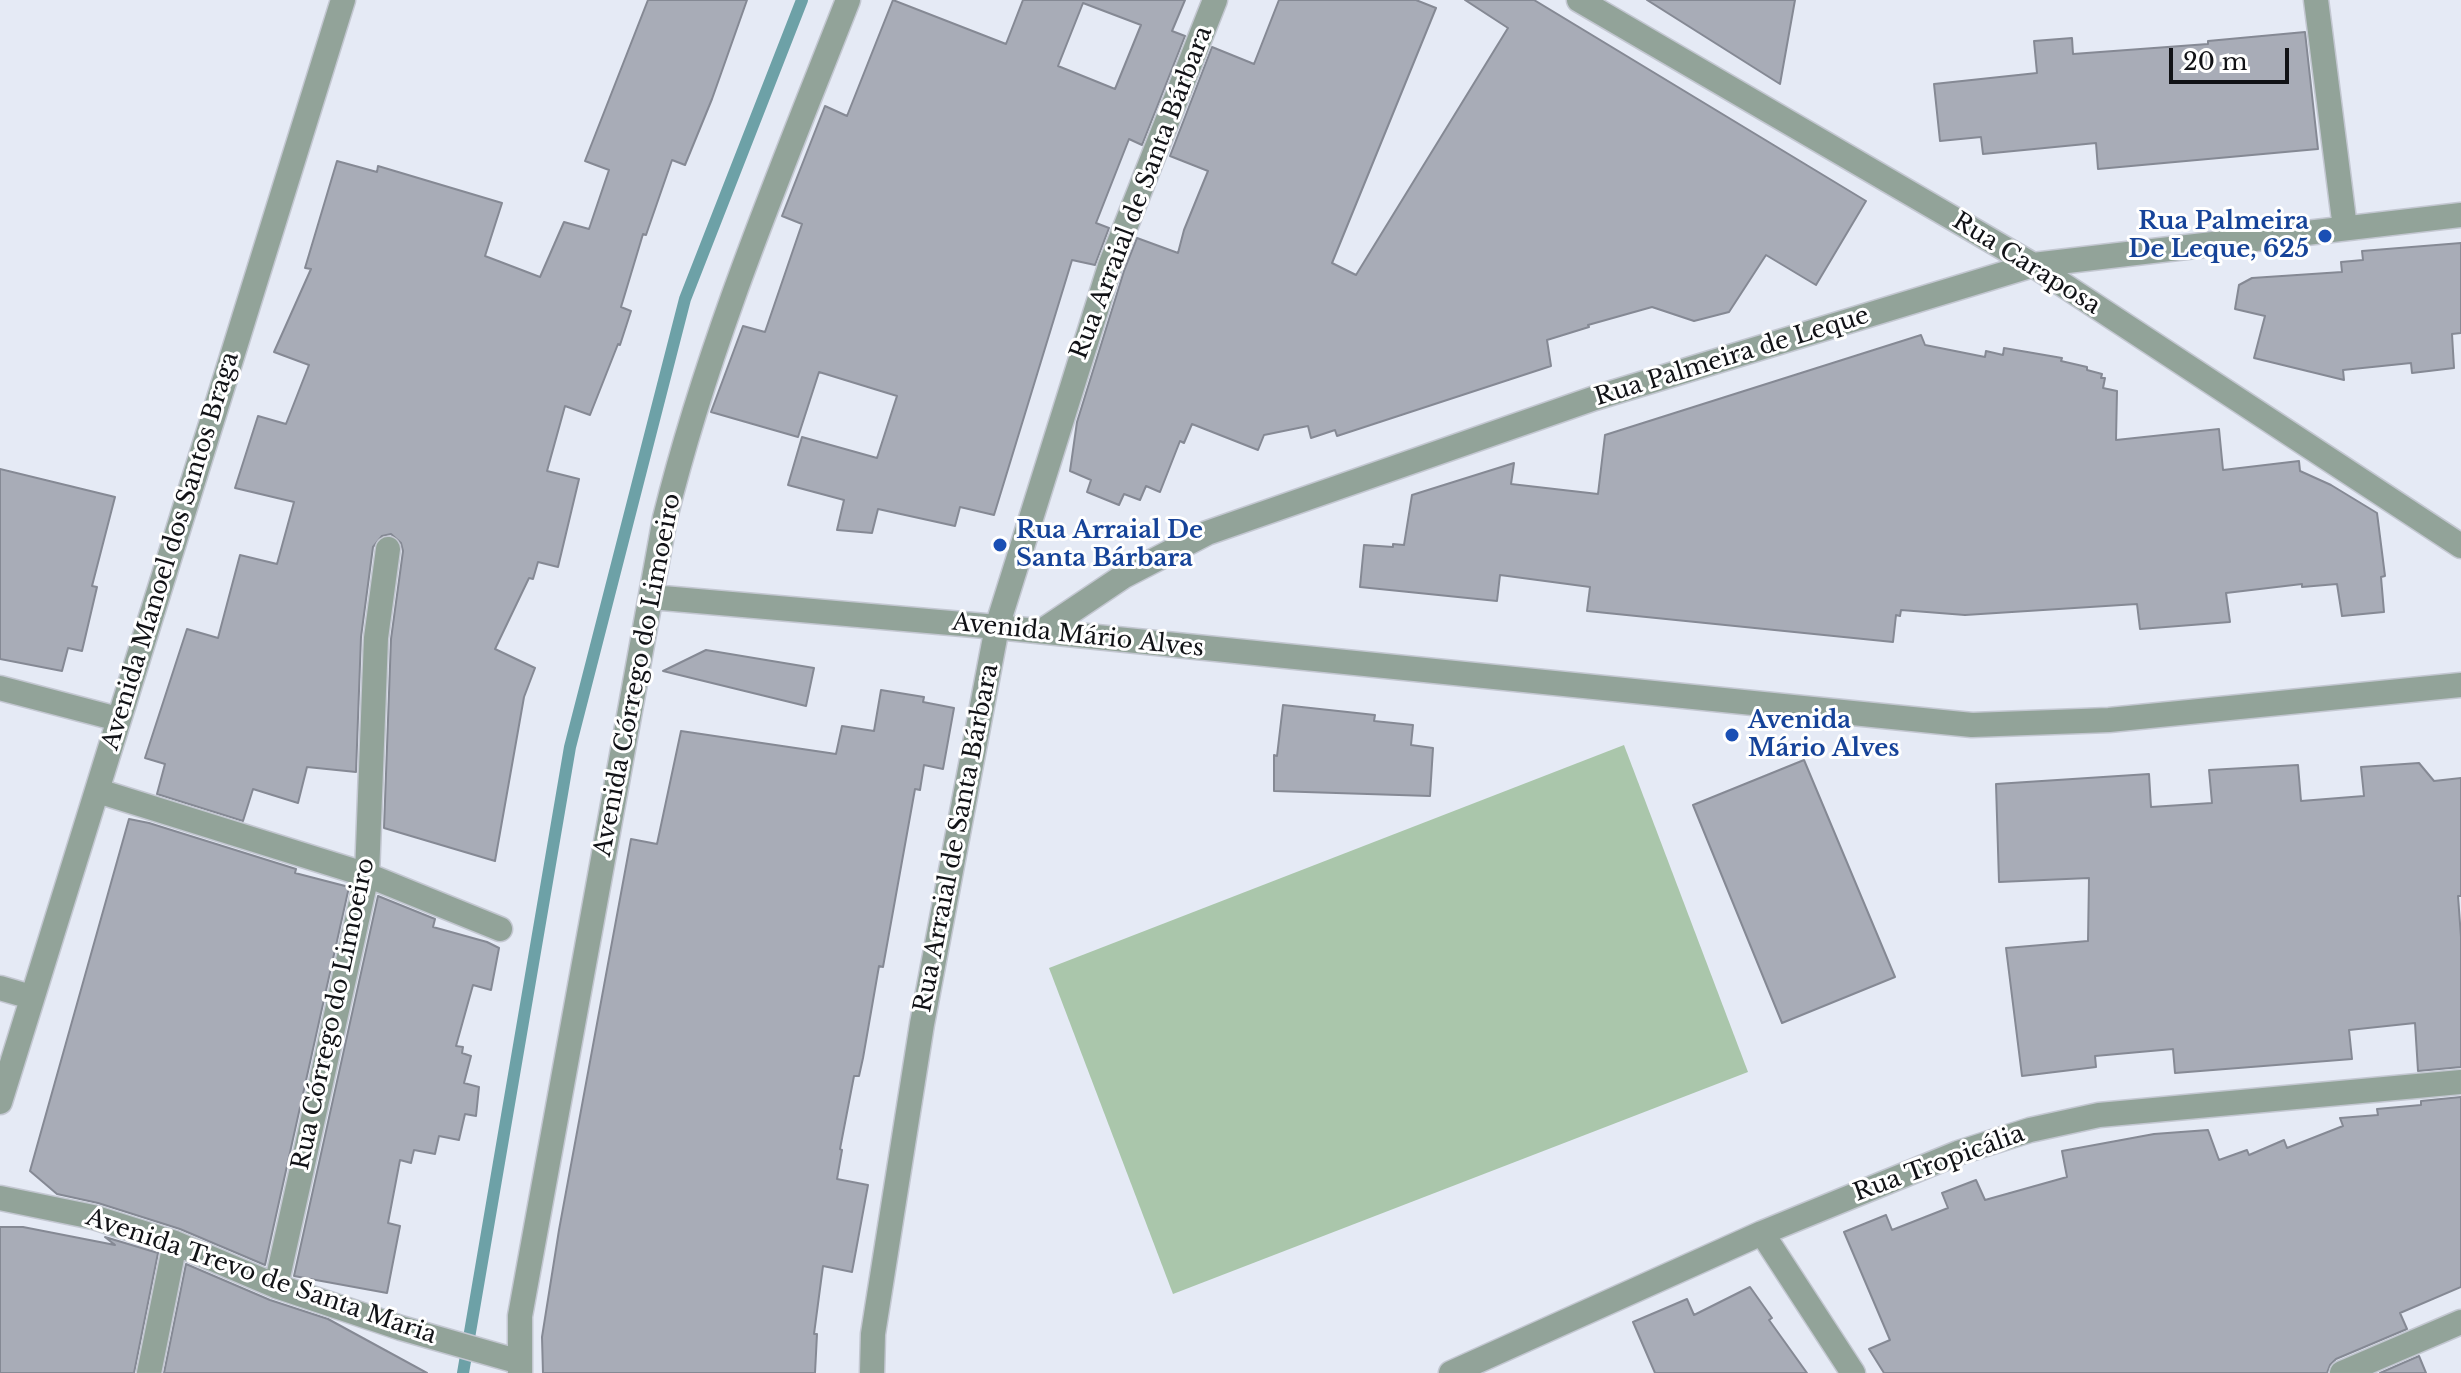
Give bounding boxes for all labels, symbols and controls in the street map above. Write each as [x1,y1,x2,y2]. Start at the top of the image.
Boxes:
street label: Rua Arraial de Santa Bárbara [1065,22,1219,364]
scale bar [2173,32,2293,82]
text: 20 m [2183,47,2248,76]
street label: Rua Caraposa [1947,207,2105,321]
place label: Rua Palmeira De Leque, 625 [2128,208,2309,264]
marker: Rua Palmeira De Leque, 625 [2316,227,2334,245]
street label: Rua Palmeira de Leque [1591,302,1873,412]
street label: Avenida Manoel dos Santos Braga [97,349,245,753]
street label: Avenida Córrego do Limoeiro [589,491,687,859]
place label: Rua Arraial De Santa Bárbara [1016,517,1203,573]
marker: Rua Arraial De Santa Bárbara [991,536,1009,554]
street label: Avenida Mário Alves [951,608,1205,664]
street label: Rua Arraial de Santa Bárbara [909,661,1005,1015]
place label: Avenida Mário Alves [1748,707,1899,763]
marker: Avenida Mário Alves [1723,726,1741,744]
street label: Rua Córrego do Limoeiro [287,855,381,1173]
street label: Rua Tropicália [1850,1120,2028,1208]
street label: Avenida Trevo de Santa Maria [82,1203,440,1351]

